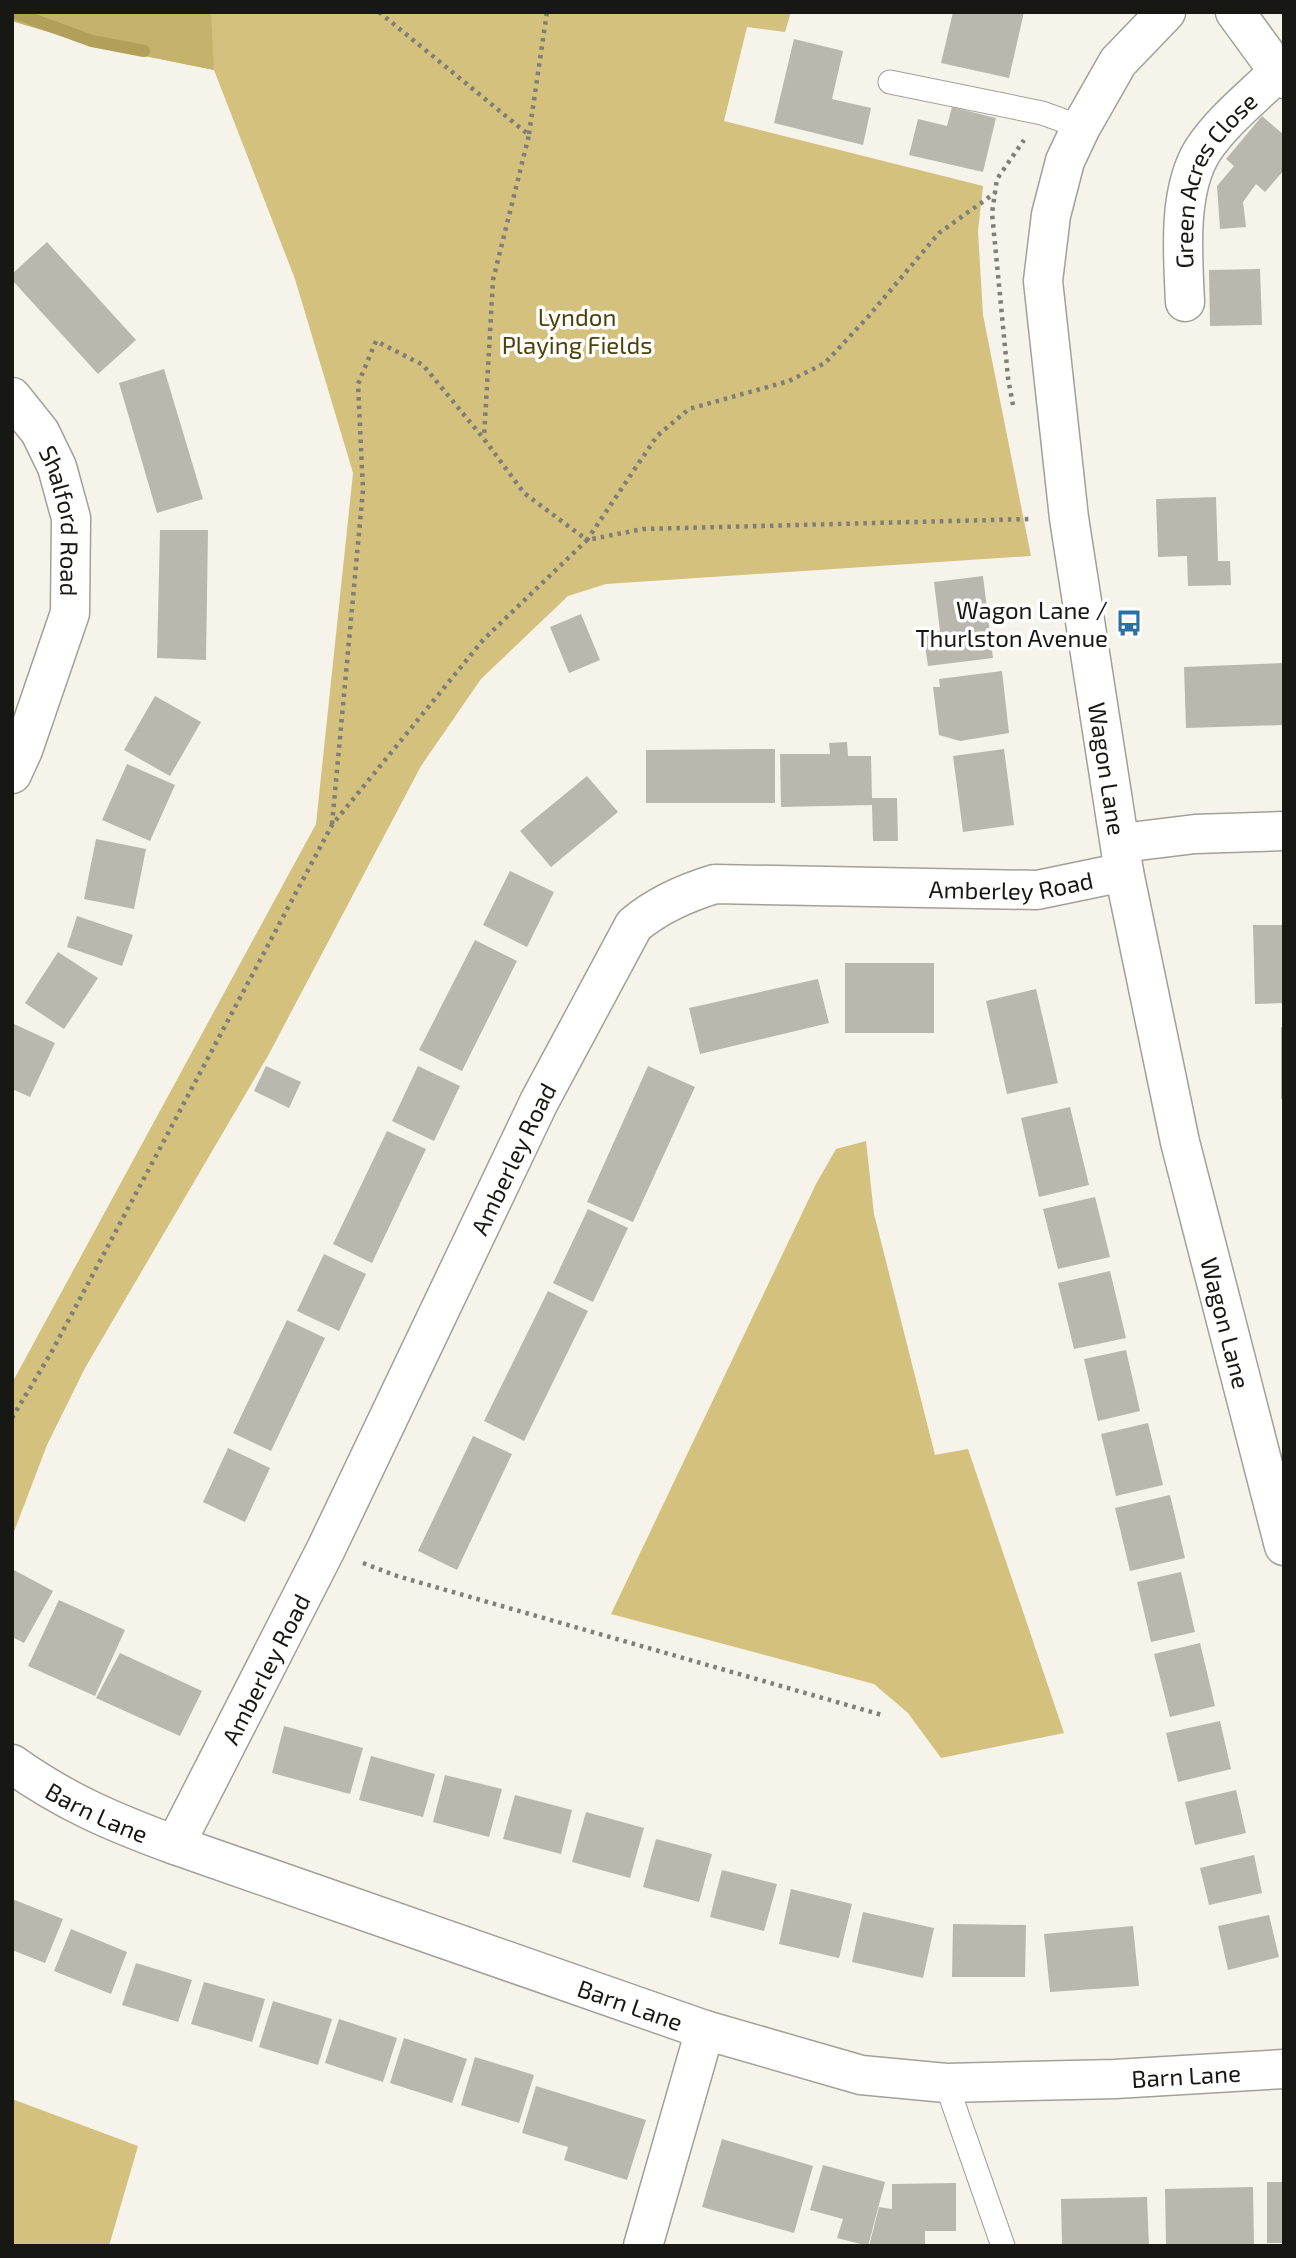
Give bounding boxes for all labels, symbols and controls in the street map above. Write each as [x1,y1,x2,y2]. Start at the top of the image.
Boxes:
street label: Green Acres Close [1168,86,1262,269]
park label: Lyndon Playing Fields [502,302,652,359]
street label: Shalford Road [34,440,86,597]
place label: Wagon Lane / Thurlston Avenue [916,595,1108,652]
bus stop icon: Wagon Lane / Thurlston Avenue [1114,608,1144,638]
street label: Wagon Lane [1083,700,1133,837]
street label: Amberley Road [928,864,1095,905]
street label: Amberley Road [464,1077,561,1239]
street label: Wagon Lane [1196,1254,1257,1391]
street label: Amberley Road [215,1589,315,1749]
street label: Barn Lane [41,1775,152,1848]
street label: Barn Lane [574,1972,687,2036]
street label: Barn Lane [1131,2057,1242,2092]

